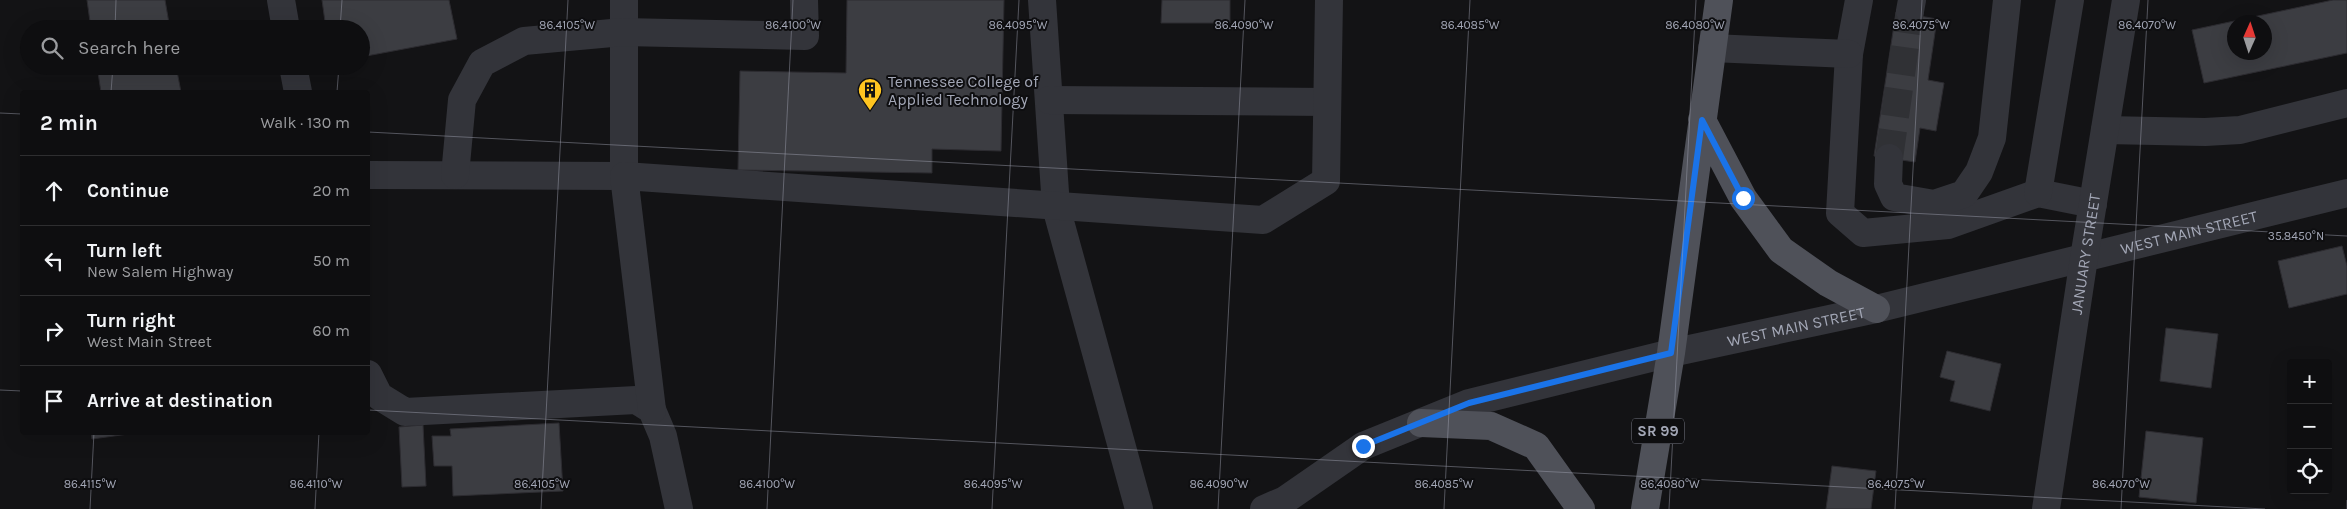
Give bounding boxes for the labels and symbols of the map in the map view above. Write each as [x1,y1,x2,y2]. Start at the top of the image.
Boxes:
north arrow [2227,15,2272,60]
text: 86.4105°W [539,18,595,32]
text: 86.4100°W [765,18,821,32]
text: 86.4095°W [989,18,1048,32]
text: 86.4090°W [1214,18,1274,32]
text: 86.4085°W [1440,18,1500,32]
text: 86.4080°W [1665,18,1725,32]
text: 86.4075°W [1892,18,1950,32]
text: 86.4070°W [2118,18,2176,32]
place label: Tennessee College of Applied Technology [888,72,1039,109]
building icon: Tennessee College of Applied Technology [857,77,883,111]
route start [1732,187,1755,210]
street label: JANUARY STREET [2067,192,2104,316]
street label: WEST MAIN STREET [2118,206,2259,258]
text: 35.8450°N [2268,229,2324,243]
street label: WEST MAIN STREET [1725,303,1867,351]
road number: SR 99 [1632,418,1684,444]
route end [1352,435,1375,458]
text: 86.4115°W [64,477,117,491]
text: 86.4110°W [290,477,343,491]
text: 86.4105°W [514,477,570,491]
text: 86.4100°W [739,477,795,491]
text: 86.4095°W [964,477,1023,491]
text: 86.4090°W [1189,477,1249,491]
text: 86.4085°W [1414,477,1474,491]
text: 86.4080°W [1640,477,1700,491]
text: 86.4075°W [1867,477,1925,491]
text: 86.4070°W [2092,477,2150,491]

